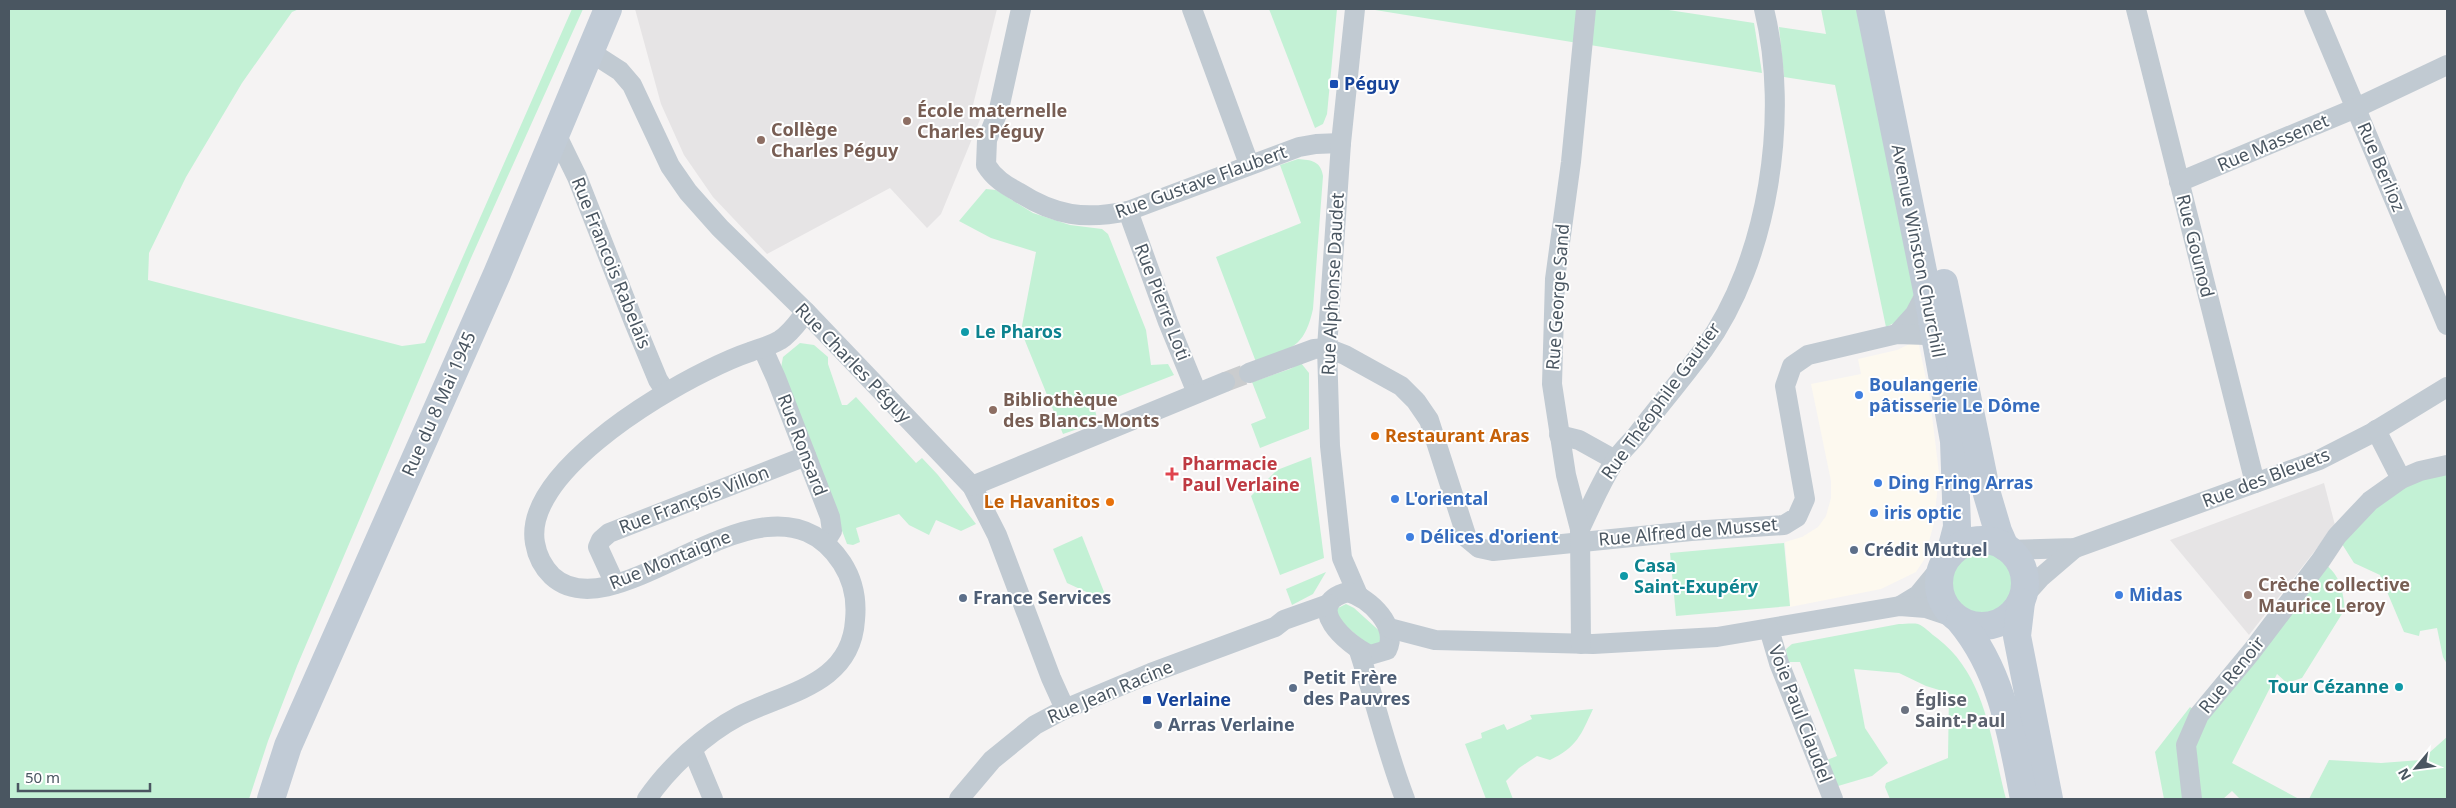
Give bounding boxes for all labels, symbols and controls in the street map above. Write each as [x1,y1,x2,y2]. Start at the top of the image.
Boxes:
place label: Péguy [1344,71,1400,95]
marker: Péguy [1328,78,1340,90]
place label: École maternelle Charles Péguy [917,98,1067,143]
street label: Rue Massenet [2213,108,2332,176]
marker: École maternelle Charles Péguy [901,115,913,127]
place label: Collège Charles Péguy [771,117,899,162]
street label: Rue Berlioz [2352,118,2412,215]
marker: Collège Charles Péguy [755,134,767,146]
street label: Rue Gustave Flaubert [1112,139,1290,223]
street label: Avenue Winston Churchill [1887,142,1951,359]
street label: Rue Francois Rabelais [567,173,657,352]
street label: Rue Alphonse Daudet [1315,191,1349,376]
street label: Rue Gounod [2172,192,2220,300]
street label: Rue George Sand [1540,223,1574,371]
street label: Rue Pierre Loti [1130,240,1196,364]
street label: Rue Charles Péguy [790,297,918,428]
street label: Rue Théophile Gautier [1595,317,1726,484]
place label: Le Pharos [975,319,1062,343]
marker: Le Pharos [959,326,971,338]
street label: Rue du 8 Mai 1945 [395,327,481,480]
place label: Boulangerie pâtisserie Le Dôme [1869,372,2040,417]
place label: Bibliothèque des Blancs-Monts [1003,387,1160,432]
marker: Boulangerie pâtisserie Le Dôme [1853,389,1865,401]
street label: Rue Ronsard [773,390,833,499]
marker: Bibliothèque des Blancs-Monts [987,404,999,416]
place label: Restaurant Aras [1385,423,1530,447]
marker: Restaurant Aras [1369,430,1381,442]
street label: Rue des Bleuets [2199,442,2333,512]
place label: Pharmacie Paul Verlaine [1182,451,1300,496]
street label: Rue François Villon [615,459,772,539]
marker: Pharmacie Paul Verlaine [1166,468,1178,480]
place label: Ding Fring Arras [1888,470,2033,494]
marker: Ding Fring Arras [1872,477,1884,489]
place label: L'oriental [1405,486,1488,510]
place label: Le Havanitos [984,489,1100,513]
marker: L'oriental [1389,493,1401,505]
marker: Le Havanitos [1104,496,1116,508]
place label: iris optic [1884,500,1962,524]
marker: iris optic [1868,507,1880,519]
street label: Rue Alfred de Musset [1597,511,1779,551]
street label: Rue Montaigne [605,524,734,594]
place label: Délices d'orient [1420,524,1559,548]
marker: Délices d'orient [1404,531,1416,543]
place label: Crédit Mutuel [1864,537,1988,561]
marker: Crédit Mutuel [1848,544,1860,556]
place label: Casa Saint-Exupéry [1634,553,1759,598]
marker: Casa Saint-Exupéry [1618,570,1630,582]
place label: Crèche collective Maurice Leroy [2258,572,2410,617]
place label: Midas [2129,582,2183,606]
place label: France Services [973,585,1111,609]
marker: Midas [2113,589,2125,601]
marker: Crèche collective Maurice Leroy [2242,589,2254,601]
marker: France Services [957,592,969,604]
street label: Rue Renoir [2193,630,2270,718]
street label: Voie Paul Claudel [1764,641,1838,786]
street label: Rue Jean Racine [1043,654,1176,728]
place label: Petit Frère des Pauvres [1303,665,1410,710]
place label: Tour Cézanne [2268,674,2389,698]
marker: Tour Cézanne [2393,681,2405,693]
marker: Petit Frère des Pauvres [1287,682,1299,694]
place label: Verlaine [1157,687,1231,711]
place label: Église Saint-Paul [1915,687,2005,732]
marker: Verlaine [1141,694,1153,706]
marker: Église Saint-Paul [1899,704,1911,716]
place label: Arras Verlaine [1168,712,1295,736]
marker: Arras Verlaine [1152,719,1164,731]
north arrow [2391,743,2441,793]
scale bar [18,760,150,792]
text: N [2393,765,2415,784]
text: 50 m [25,767,60,787]

